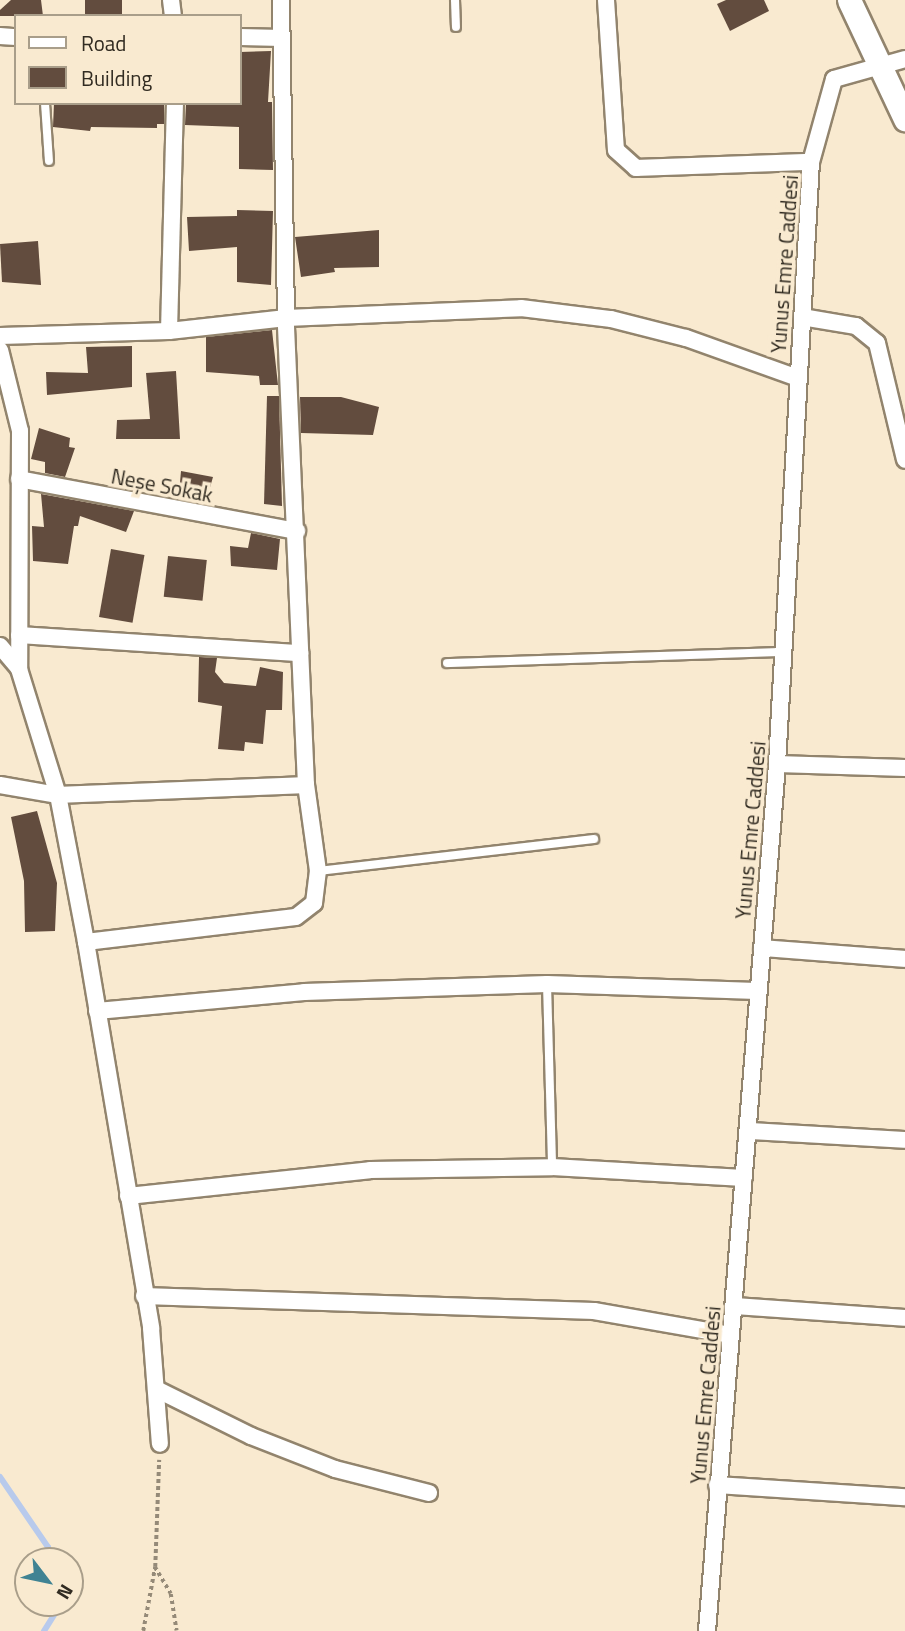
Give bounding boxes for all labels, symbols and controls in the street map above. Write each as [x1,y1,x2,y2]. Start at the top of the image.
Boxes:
legend [14,14,242,105]
text: Road [81,27,126,59]
text: Building [81,62,152,94]
street label: Yunus Emre Caddesi [765,174,803,354]
street label: Neşe Sokak [109,463,215,507]
street label: Yunus Emre Caddesi [730,740,770,920]
street label: Yunus Emre Caddesi [685,1305,725,1485]
north arrow [14,1547,84,1617]
text: N [50,1579,81,1606]

